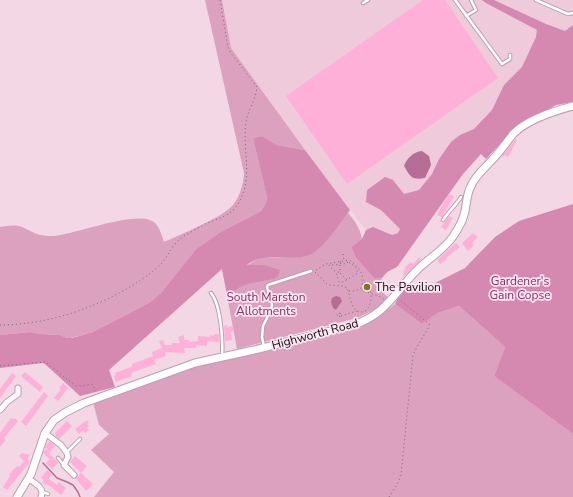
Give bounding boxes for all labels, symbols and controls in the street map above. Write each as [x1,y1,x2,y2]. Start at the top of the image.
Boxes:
park label: Gardener's Gain Copse [489,273,551,303]
place label: The Pavilion [375,279,441,295]
marker: The Pavilion [362,282,372,292]
park label: South Marston Allotments [226,289,306,319]
street label: Highworth Road [270,315,360,353]

